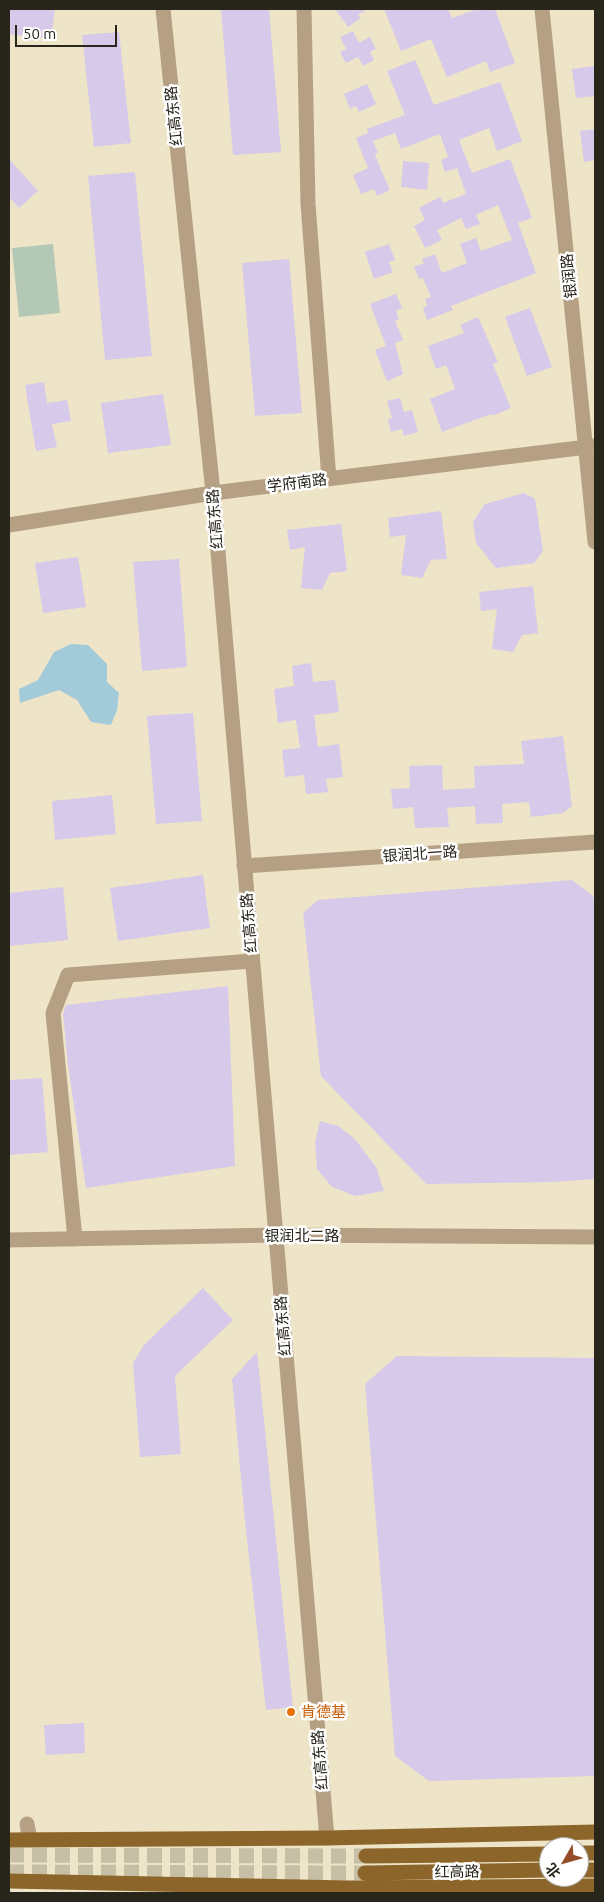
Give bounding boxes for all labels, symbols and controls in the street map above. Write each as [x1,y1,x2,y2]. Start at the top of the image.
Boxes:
scale bar [18,15,120,47]
text: 50 m [23,25,56,42]
street label: 红高东路 [162,85,186,147]
street label: 银润路 [558,253,580,299]
street label: 学府南路 [266,470,328,496]
street label: 红高东路 [203,488,227,550]
street label: 银润北一路 [382,842,458,866]
street label: 红高东路 [237,892,261,954]
street label: 银润北二路 [265,1227,339,1245]
street label: 红高东路 [271,1295,295,1357]
place label: 肯德基 [301,1703,346,1721]
marker: 肯德基 [285,1706,297,1718]
street label: 红高东路 [308,1729,332,1791]
north arrow [539,1837,589,1887]
text: 北 [542,1860,564,1881]
street label: 红高路 [434,1863,480,1881]

